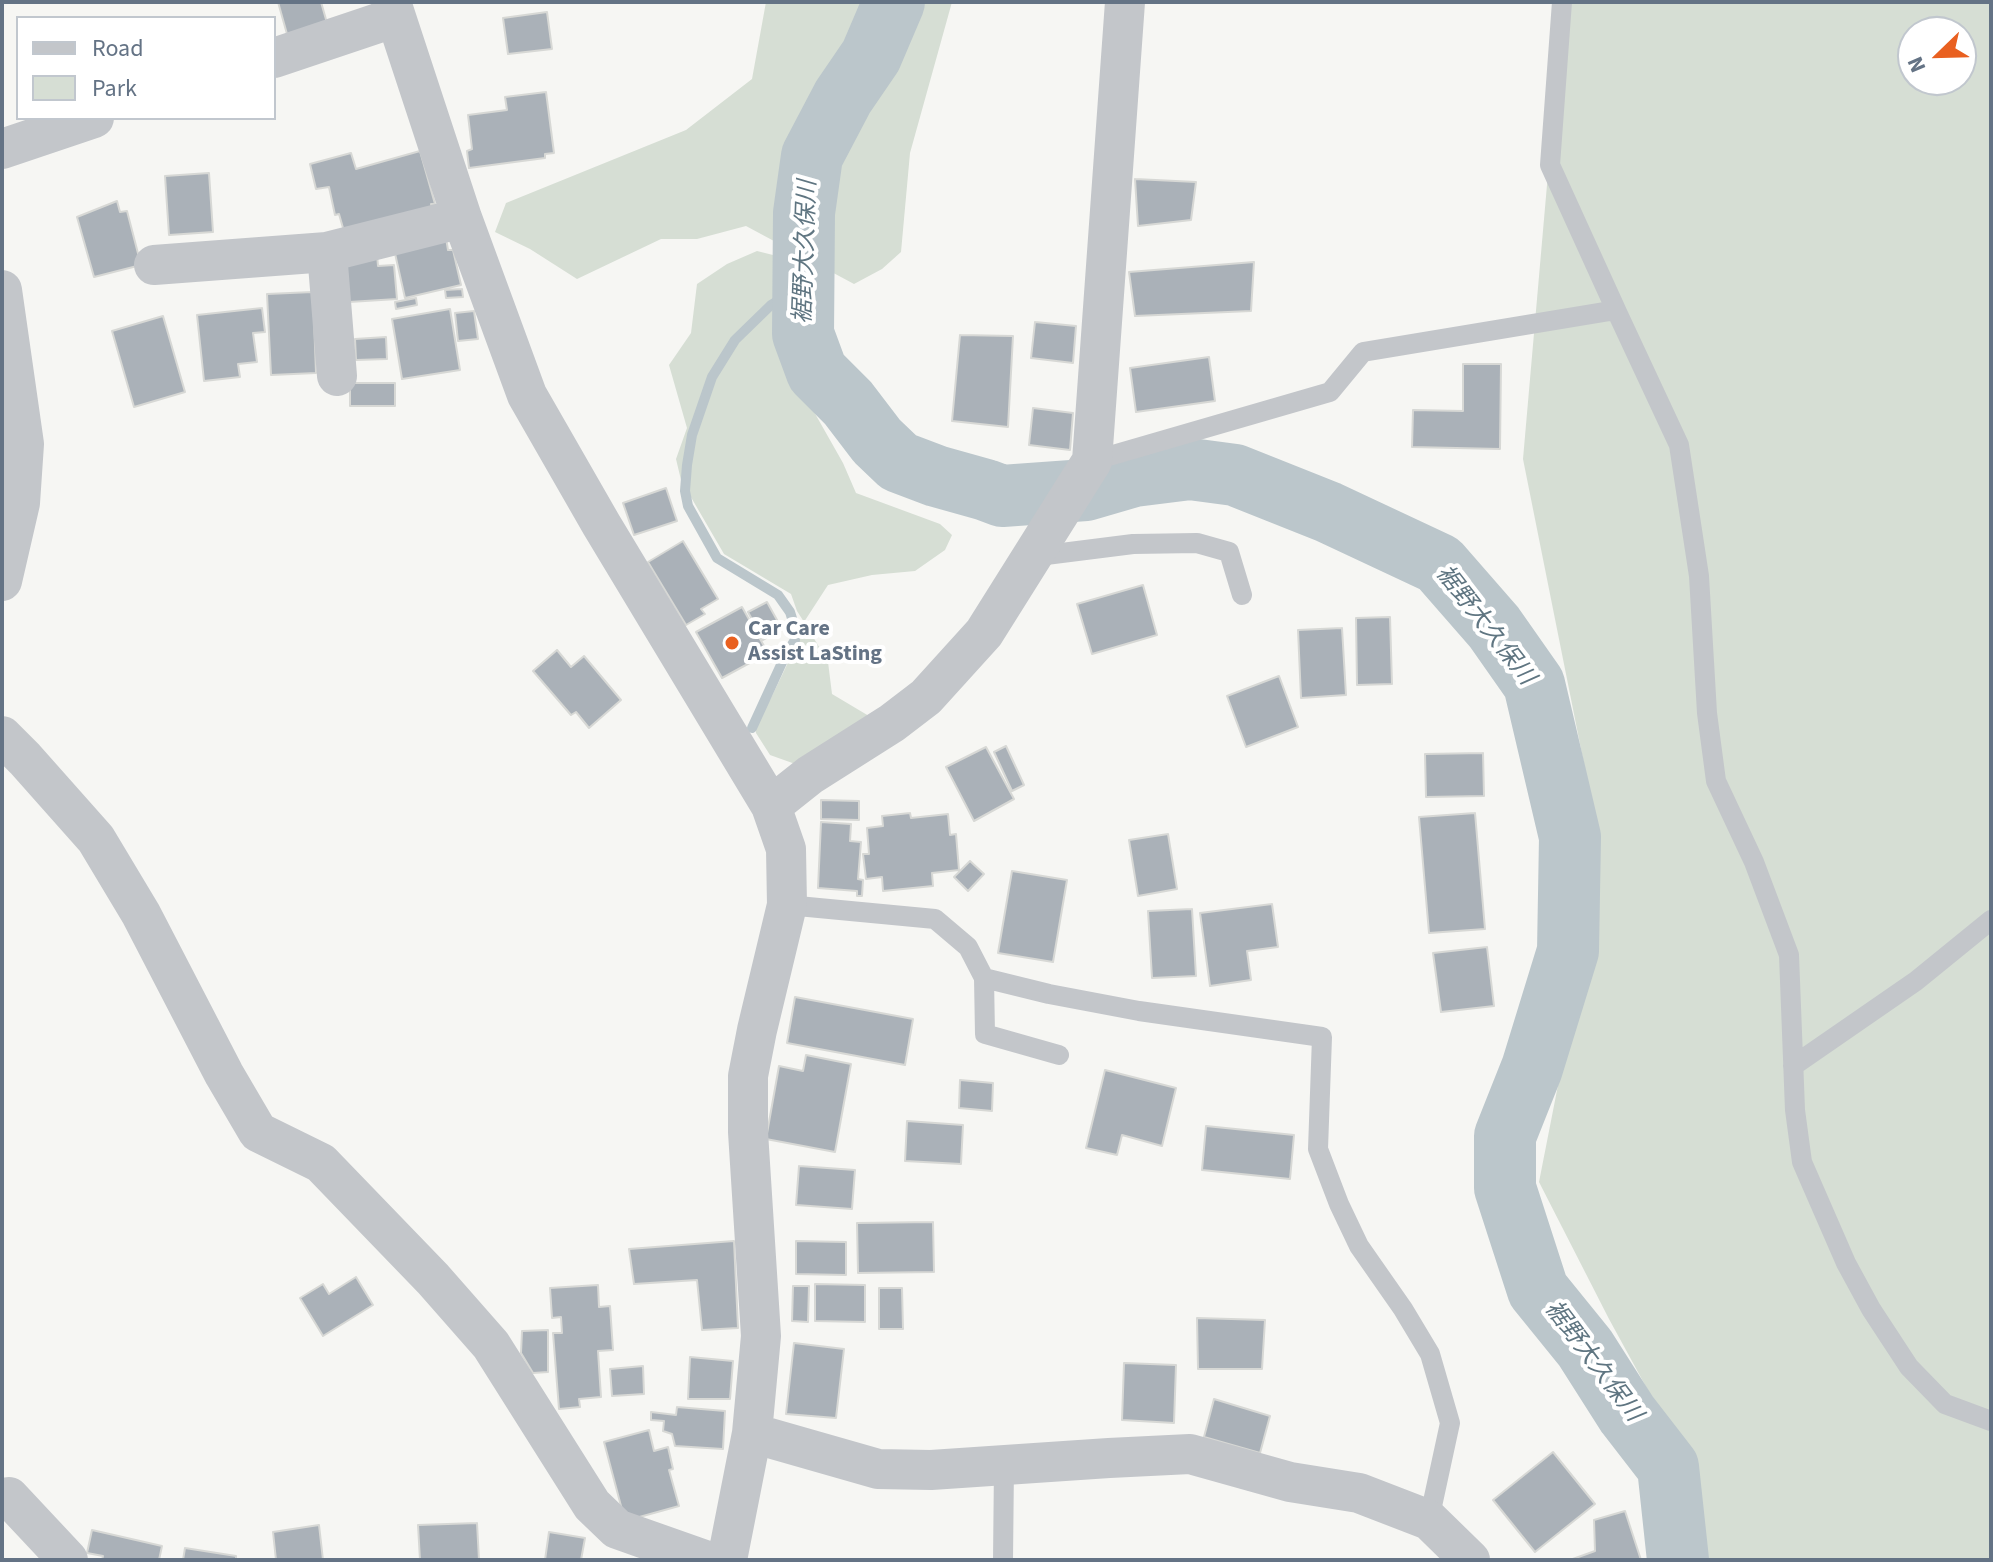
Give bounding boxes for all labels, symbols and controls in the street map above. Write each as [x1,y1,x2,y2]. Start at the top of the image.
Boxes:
legend [16,16,276,120]
north arrow [1897,16,1977,96]
text: Road [92,31,144,66]
text: N [1899,52,1934,78]
text: Park [92,71,137,106]
water label: 裾野大久保川 [790,180,824,324]
water label: 裾野大久保川 [1428,560,1540,692]
place label: Car Care Assist LaSting [748,617,882,668]
marker: Car Care Assist LaSting [723,634,741,652]
water label: 裾野大久保川 [1537,1296,1647,1428]

